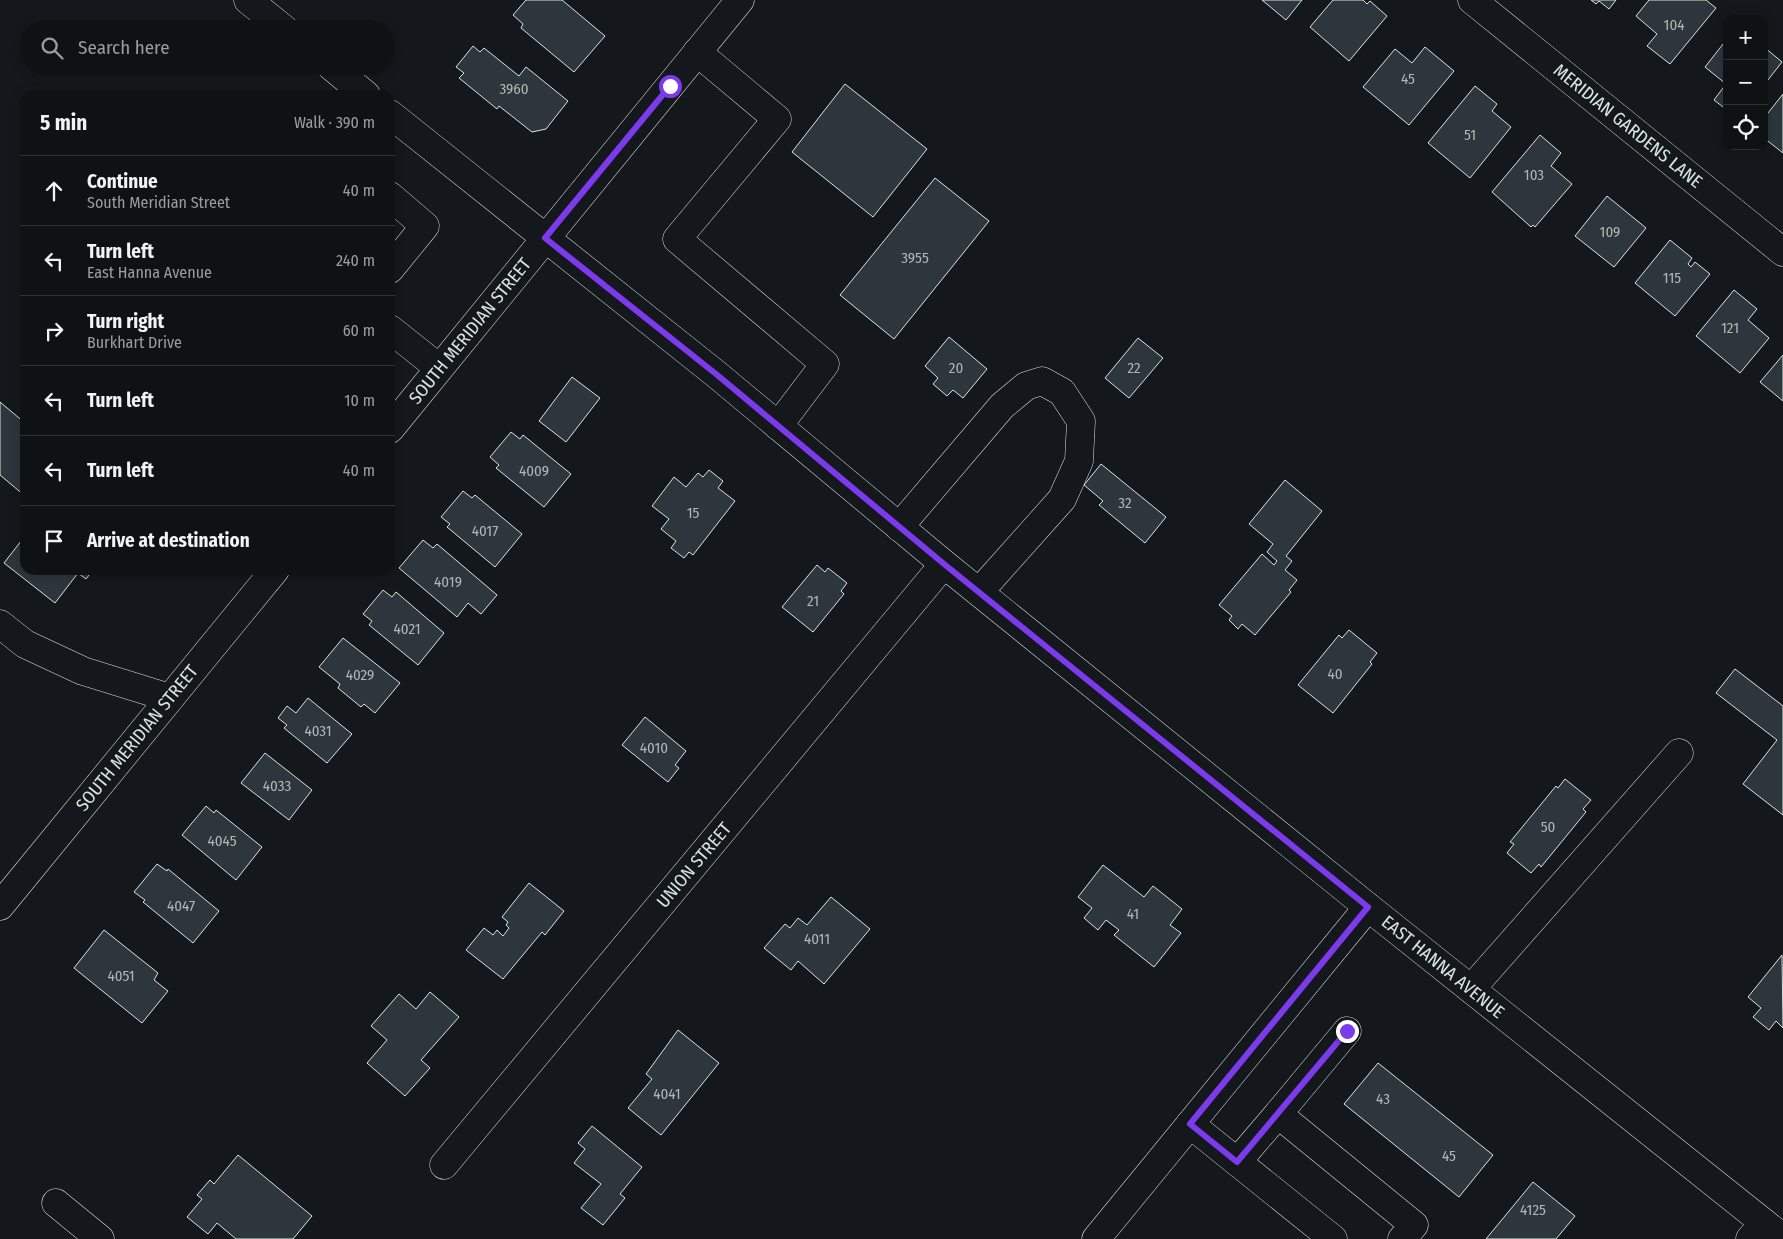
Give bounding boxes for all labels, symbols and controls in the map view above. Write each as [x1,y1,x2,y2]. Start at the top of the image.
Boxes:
map controls [1723,15,1768,150]
button: + [1723,15,1768,60]
house number: 104 [1664,16,1684,34]
search box [20,20,395,75]
icon: search [38,34,66,62]
text: Search here [78,36,170,59]
street label: MERIDIAN GARDENS LANE [1549,59,1707,193]
button: − [1723,60,1768,105]
house number: 45 [1401,70,1415,88]
route start [659,75,682,98]
house number: 3960 [499,80,529,98]
button: locate [1723,105,1768,150]
text: 5 min [40,110,87,136]
text: Walk · 390 m [294,113,375,132]
house number: 51 [1464,126,1476,144]
house number: 103 [1524,166,1544,184]
text: Continue [87,170,158,193]
icon: ahead [40,177,68,205]
text: 40 m [343,181,375,200]
text: South Meridian Street [87,193,230,212]
house number: 109 [1600,223,1620,241]
text: Turn left [87,240,154,263]
icon: left [40,247,68,275]
house number: 3955 [901,249,929,267]
text: 240 m [336,251,375,270]
street label: SOUTH MERIDIAN STREET [404,253,536,409]
text: East Hanna Avenue [87,263,212,282]
house number: 115 [1663,269,1681,287]
text: Turn right [87,310,164,333]
icon: right [40,317,68,345]
house number: 121 [1721,319,1739,337]
text: 60 m [343,321,375,340]
text: Burkhart Drive [87,333,182,352]
house number: 20 [949,359,963,377]
house number: 22 [1127,359,1141,377]
icon: left [40,387,68,415]
text: Turn left [87,389,154,412]
text: 10 m [344,391,375,410]
icon: left [40,457,68,485]
text: Turn left [87,459,154,482]
text: 40 m [343,461,375,480]
house number: 4009 [519,462,549,480]
house number: 32 [1118,494,1132,512]
house number: 15 [687,504,699,522]
house number: 4017 [472,522,498,540]
icon: arrive [40,527,68,555]
text: Arrive at destination [87,529,250,552]
house number: 4019 [434,573,462,591]
house number: 21 [807,592,819,610]
house number: 4021 [393,620,421,638]
street label: SOUTH MERIDIAN STREET [71,660,203,816]
house number: 40 [1327,665,1343,683]
house number: 4029 [346,666,374,684]
house number: 4031 [304,722,332,740]
house number: 4010 [640,739,668,757]
house number: 4033 [263,777,291,795]
street label: UNION STREET [652,817,736,912]
house number: 50 [1541,818,1555,836]
house number: 4045 [207,832,237,850]
house number: 4047 [167,897,195,915]
house number: 41 [1127,905,1139,923]
street label: EAST HANNA AVENUE [1377,911,1509,1023]
house number: 4011 [804,930,830,948]
house number: 4051 [107,967,135,985]
route end [1336,1020,1359,1043]
house number: 4041 [653,1085,681,1103]
house number: 43 [1376,1090,1390,1108]
house number: 45 [1442,1147,1456,1165]
house number: 4125 [1520,1201,1546,1219]

